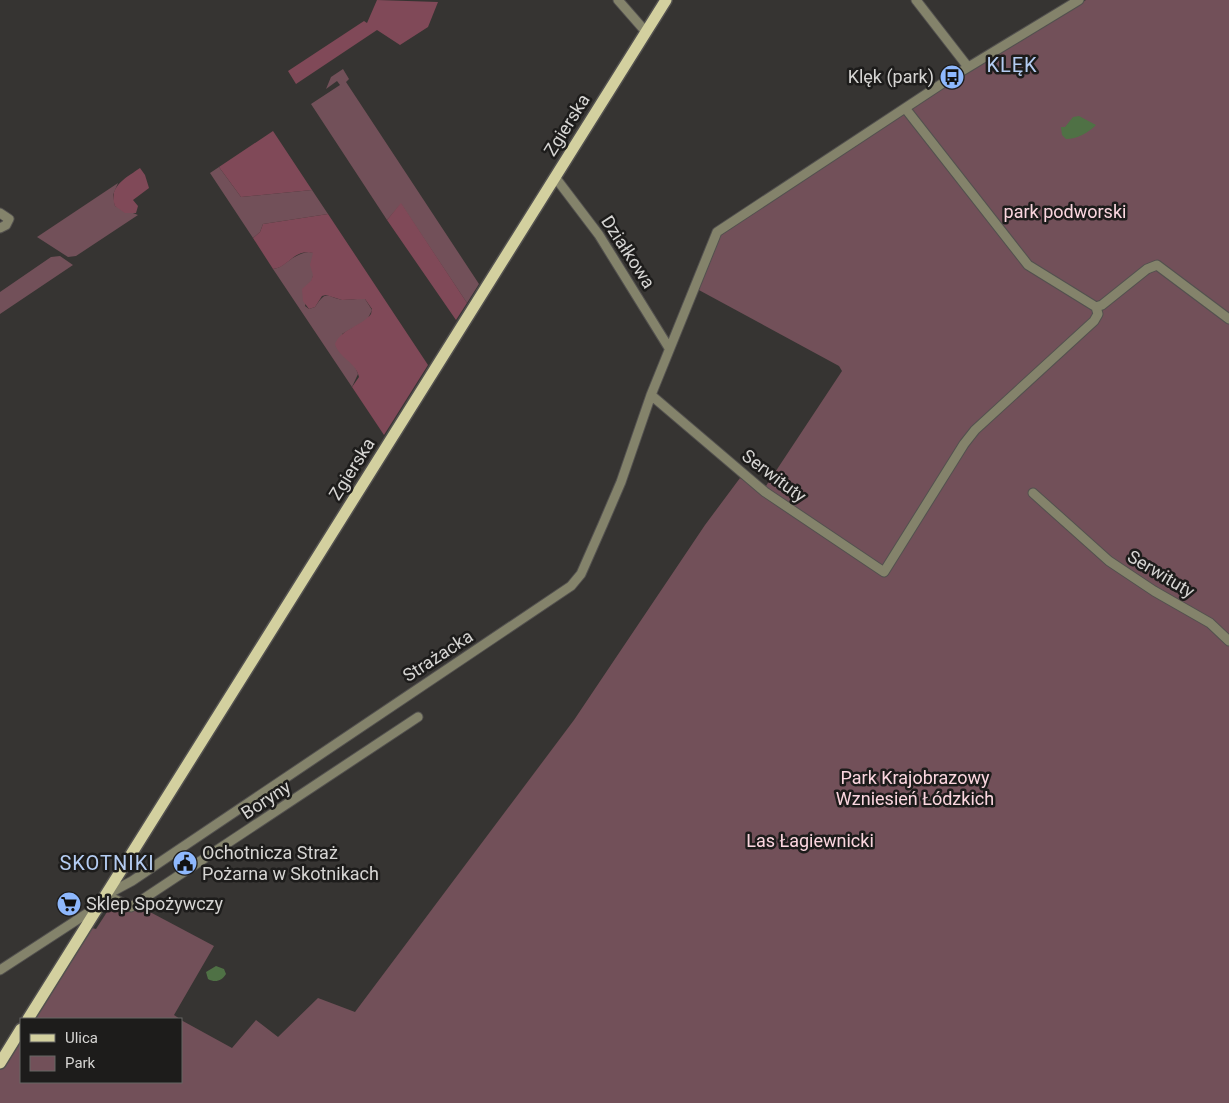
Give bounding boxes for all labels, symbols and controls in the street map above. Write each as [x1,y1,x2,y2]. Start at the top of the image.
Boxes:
district label: KLĘK [986,53,1038,77]
bus stop icon: Klęk (park) [939,64,965,90]
place label: Klęk (park) [848,66,934,88]
street label: Zgierska [539,90,594,160]
park label: park podworski [1004,201,1126,222]
street label: Działkowa [597,211,660,292]
street label: Zgierska [324,434,379,504]
street label: Serwituty [738,445,811,507]
street label: Serwituty [1124,545,1199,602]
street label: Strażacka [399,625,477,686]
park label: Park Krajobrazowy Wzniesień Łódzkich [836,767,994,809]
street label: Boryny [237,776,295,823]
park label: Las Łagiewnicki [746,830,874,851]
place label: Ochotnicza Straż Pożarna w Skotnikach [202,842,379,884]
public building icon: Ochotnicza Straż Pożarna w Skotnikach [172,850,198,876]
district label: SKOTNIKI [59,851,155,875]
supermarket icon: Sklep Spożywczy [56,891,82,917]
place label: Sklep Spożywczy [86,893,224,914]
legend [20,1018,182,1083]
text: Ulica [65,1029,98,1047]
text: Park [65,1054,96,1072]

